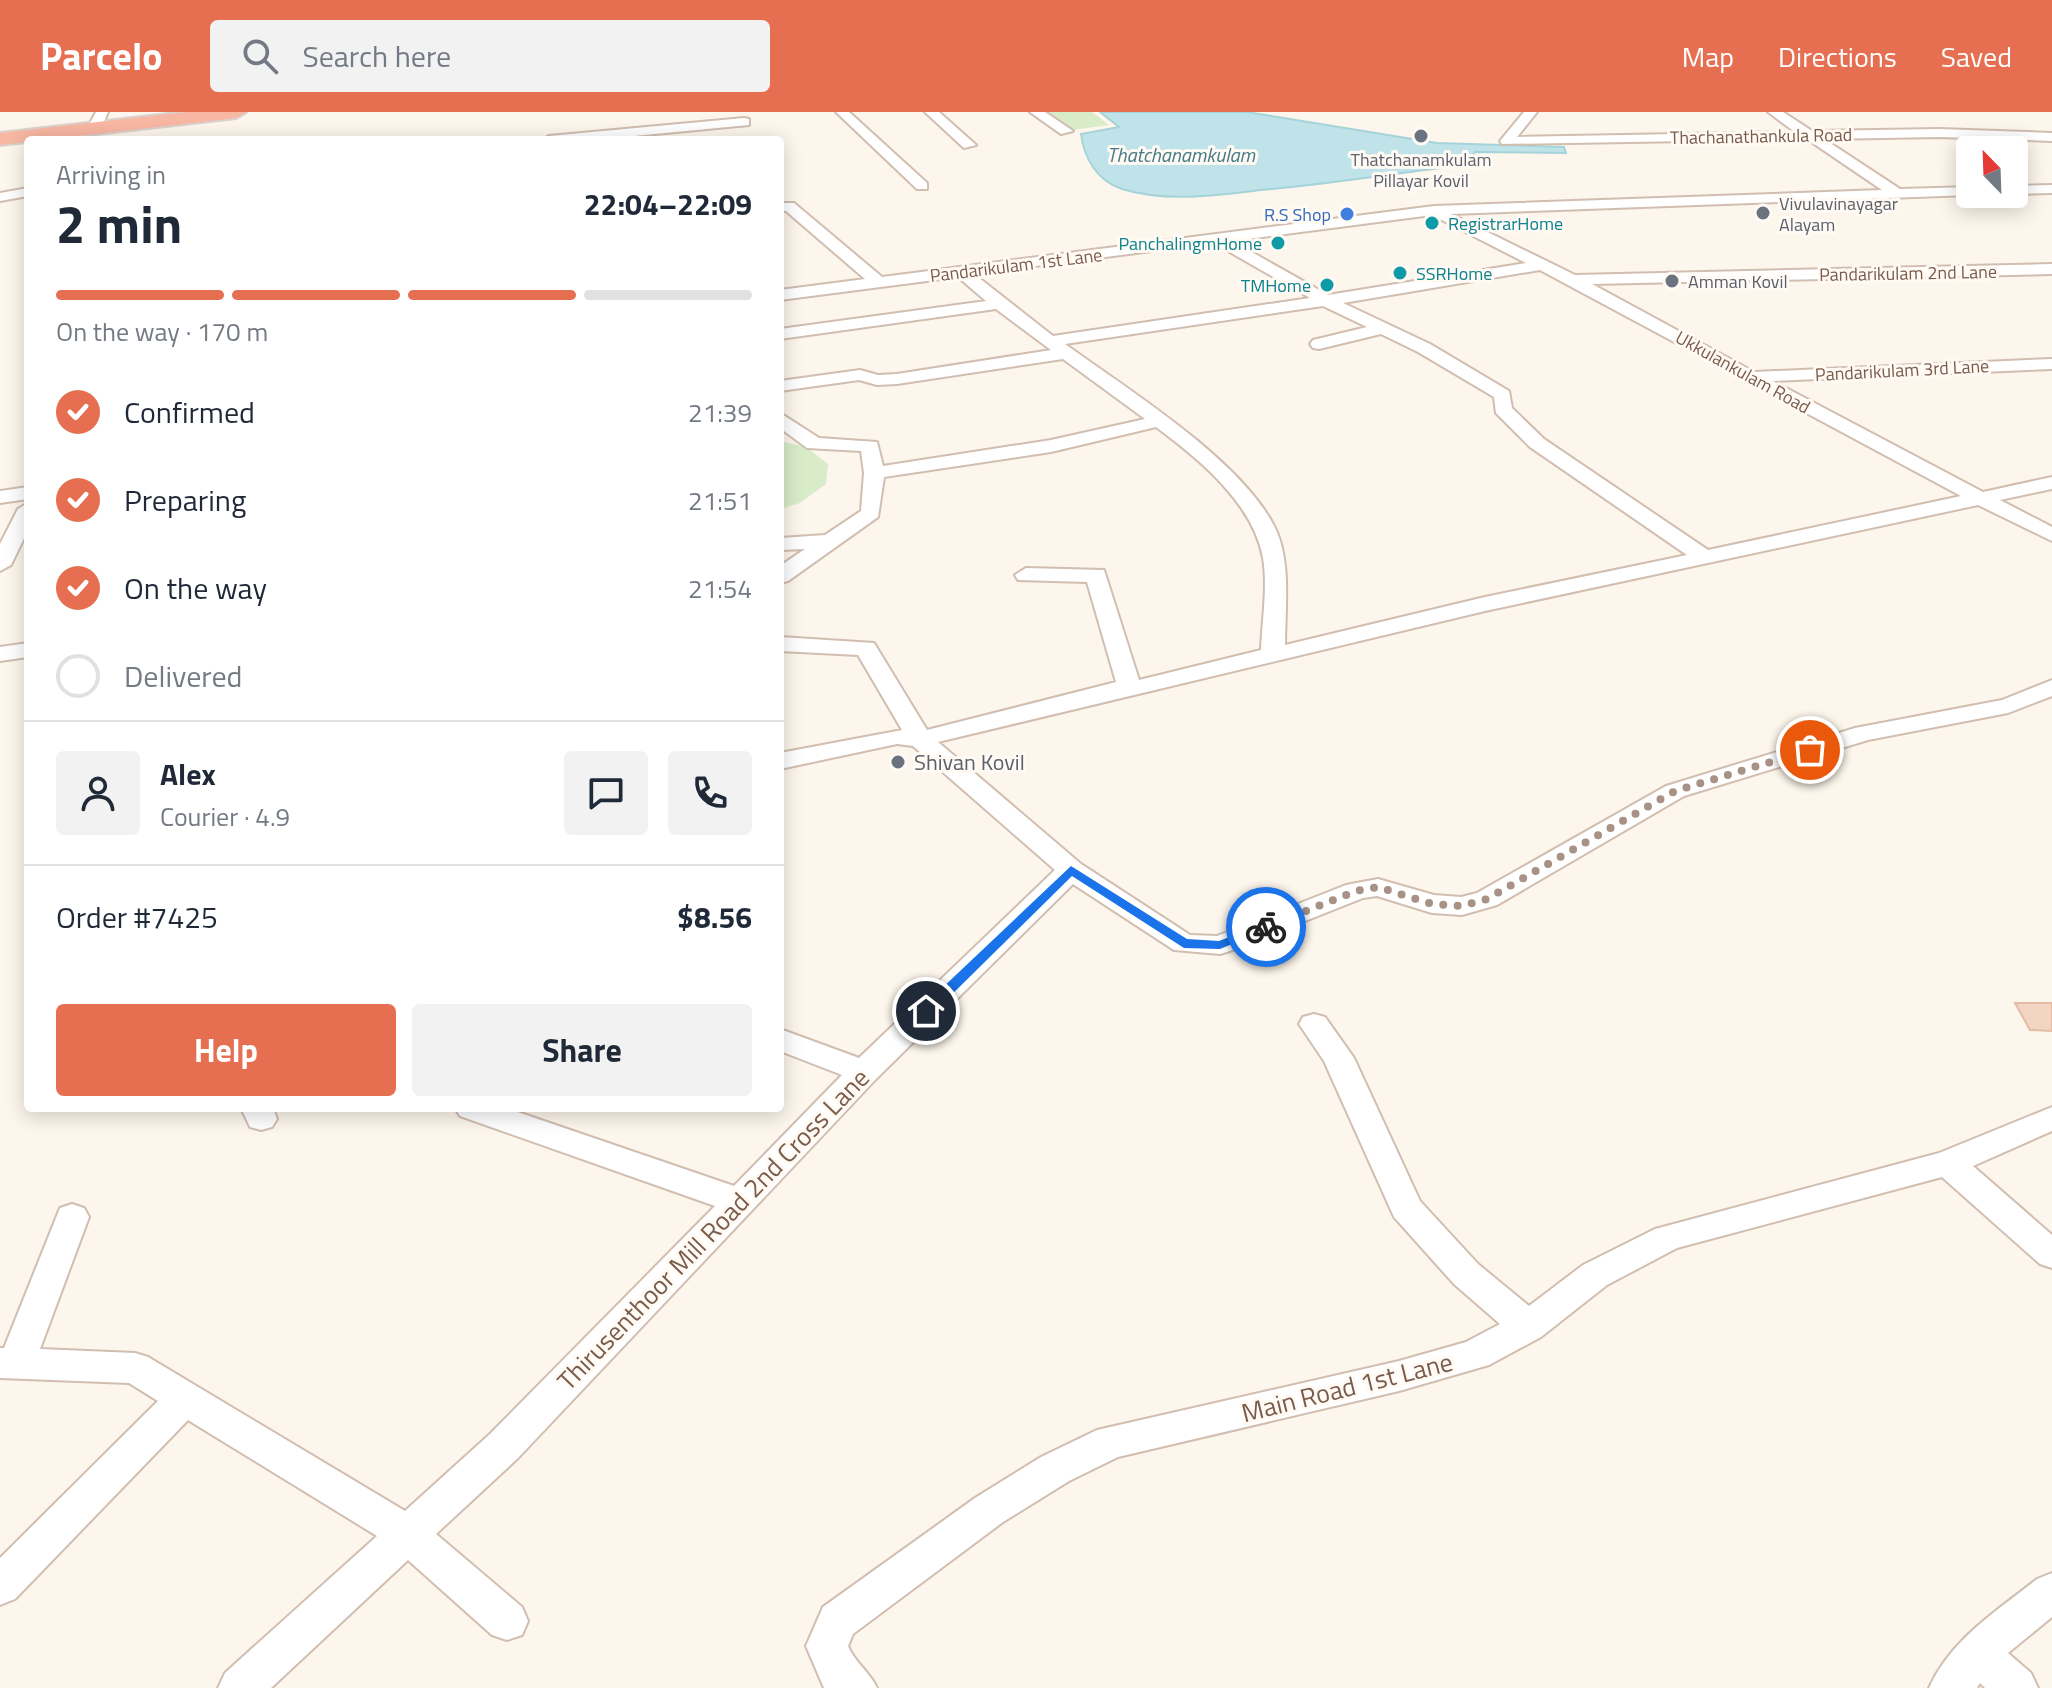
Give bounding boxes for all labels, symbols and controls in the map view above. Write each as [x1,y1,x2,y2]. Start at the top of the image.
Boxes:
search box [210,20,770,92]
text: Parcelo [40,27,162,85]
text: Search here [302,33,451,79]
icon: search [238,34,282,78]
text: Map [1682,35,1734,78]
text: Directions [1778,35,1897,78]
text: Saved [1941,35,2012,78]
street label: Thachanathankula Road [1670,121,1852,151]
marker: Thatchanamkulam Pillayar Kovil [1412,127,1430,145]
north arrow [1956,136,2028,208]
map controls [1956,136,2028,208]
water label: Thatchanamkulam [1107,139,1255,170]
place label: Thatchanamkulam Pillayar Kovil [1350,146,1492,194]
text: Arriving in [56,155,166,194]
text: 22:04–22:09 [584,181,752,227]
text: 2 min [56,184,182,263]
place label: Vivulavinayagar Alayam [1779,190,1898,238]
place label: R.S Shop [1264,201,1331,228]
marker: Vivulavinayagar Alayam [1754,204,1772,222]
marker: R.S Shop [1338,205,1356,223]
place label: RegistrarHome [1448,210,1563,237]
marker: RegistrarHome [1423,214,1441,232]
place label: PanchalingmHome [1118,230,1262,257]
marker: PanchalingmHome [1269,234,1287,252]
street label: Pandarikulam 1st Lane [928,241,1104,289]
street label: Pandarikulam 2nd Lane [1819,258,1997,288]
place label: SSRHome [1416,260,1492,287]
marker: SSRHome [1391,264,1409,282]
place label: Amman Kovil [1688,268,1788,295]
place label: TMHome [1241,272,1311,299]
marker: Amman Kovil [1663,272,1681,290]
marker: TMHome [1318,276,1336,294]
text: On the way · 170 m [56,312,268,351]
street label: Ukkulankulam Road [1671,324,1815,420]
street label: Pandarikulam 3rd Lane [1814,352,1990,388]
text: Confirmed [124,389,255,435]
icon: check [56,390,100,434]
text: 21:39 [688,393,752,432]
text: Preparing [124,477,246,523]
icon: check [56,478,100,522]
text: 21:51 [688,481,752,520]
text: On the way [124,565,267,611]
icon: check [56,566,100,610]
text: 21:54 [688,569,752,608]
text: Delivered [124,653,242,699]
pin [1776,716,1844,784]
icon: bag [1788,728,1832,772]
place label: Shivan Kovil [914,745,1025,779]
button: person [56,751,140,835]
text: Alex [160,751,216,797]
button: chat [564,751,648,835]
button: phone [668,751,752,835]
marker: Shivan Kovil [889,753,907,771]
text: Courier · 4.9 [160,797,290,836]
courier [1226,887,1306,967]
text: Order #7425 [56,894,218,940]
text: $8.56 [677,894,752,940]
icon: bike [1244,905,1288,949]
pin [892,977,960,1045]
icon: home [904,989,948,1033]
button: Help [56,1004,396,1096]
button: Share [412,1004,752,1096]
street label: Thirusenthoor Mill Road 2nd Cross Lane [548,1059,878,1399]
street label: Main Road 1st Lane [1237,1342,1457,1432]

